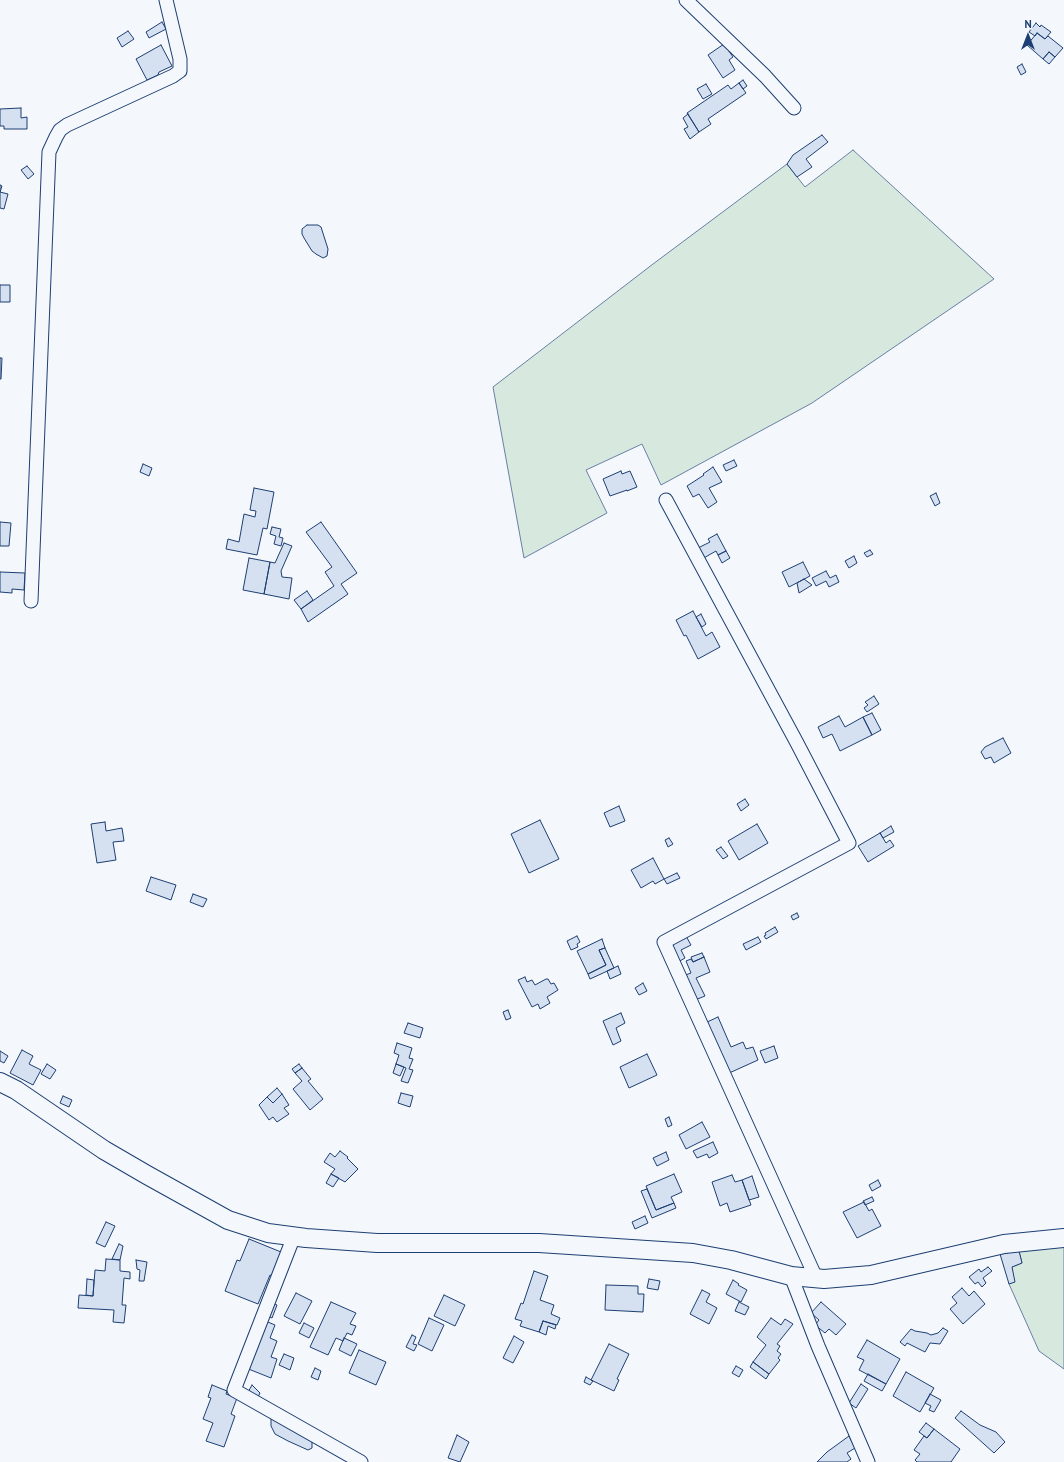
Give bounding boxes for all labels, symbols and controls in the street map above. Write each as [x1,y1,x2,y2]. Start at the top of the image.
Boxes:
north arrow [1008,16,1048,56]
text: N [1024,17,1032,31]

